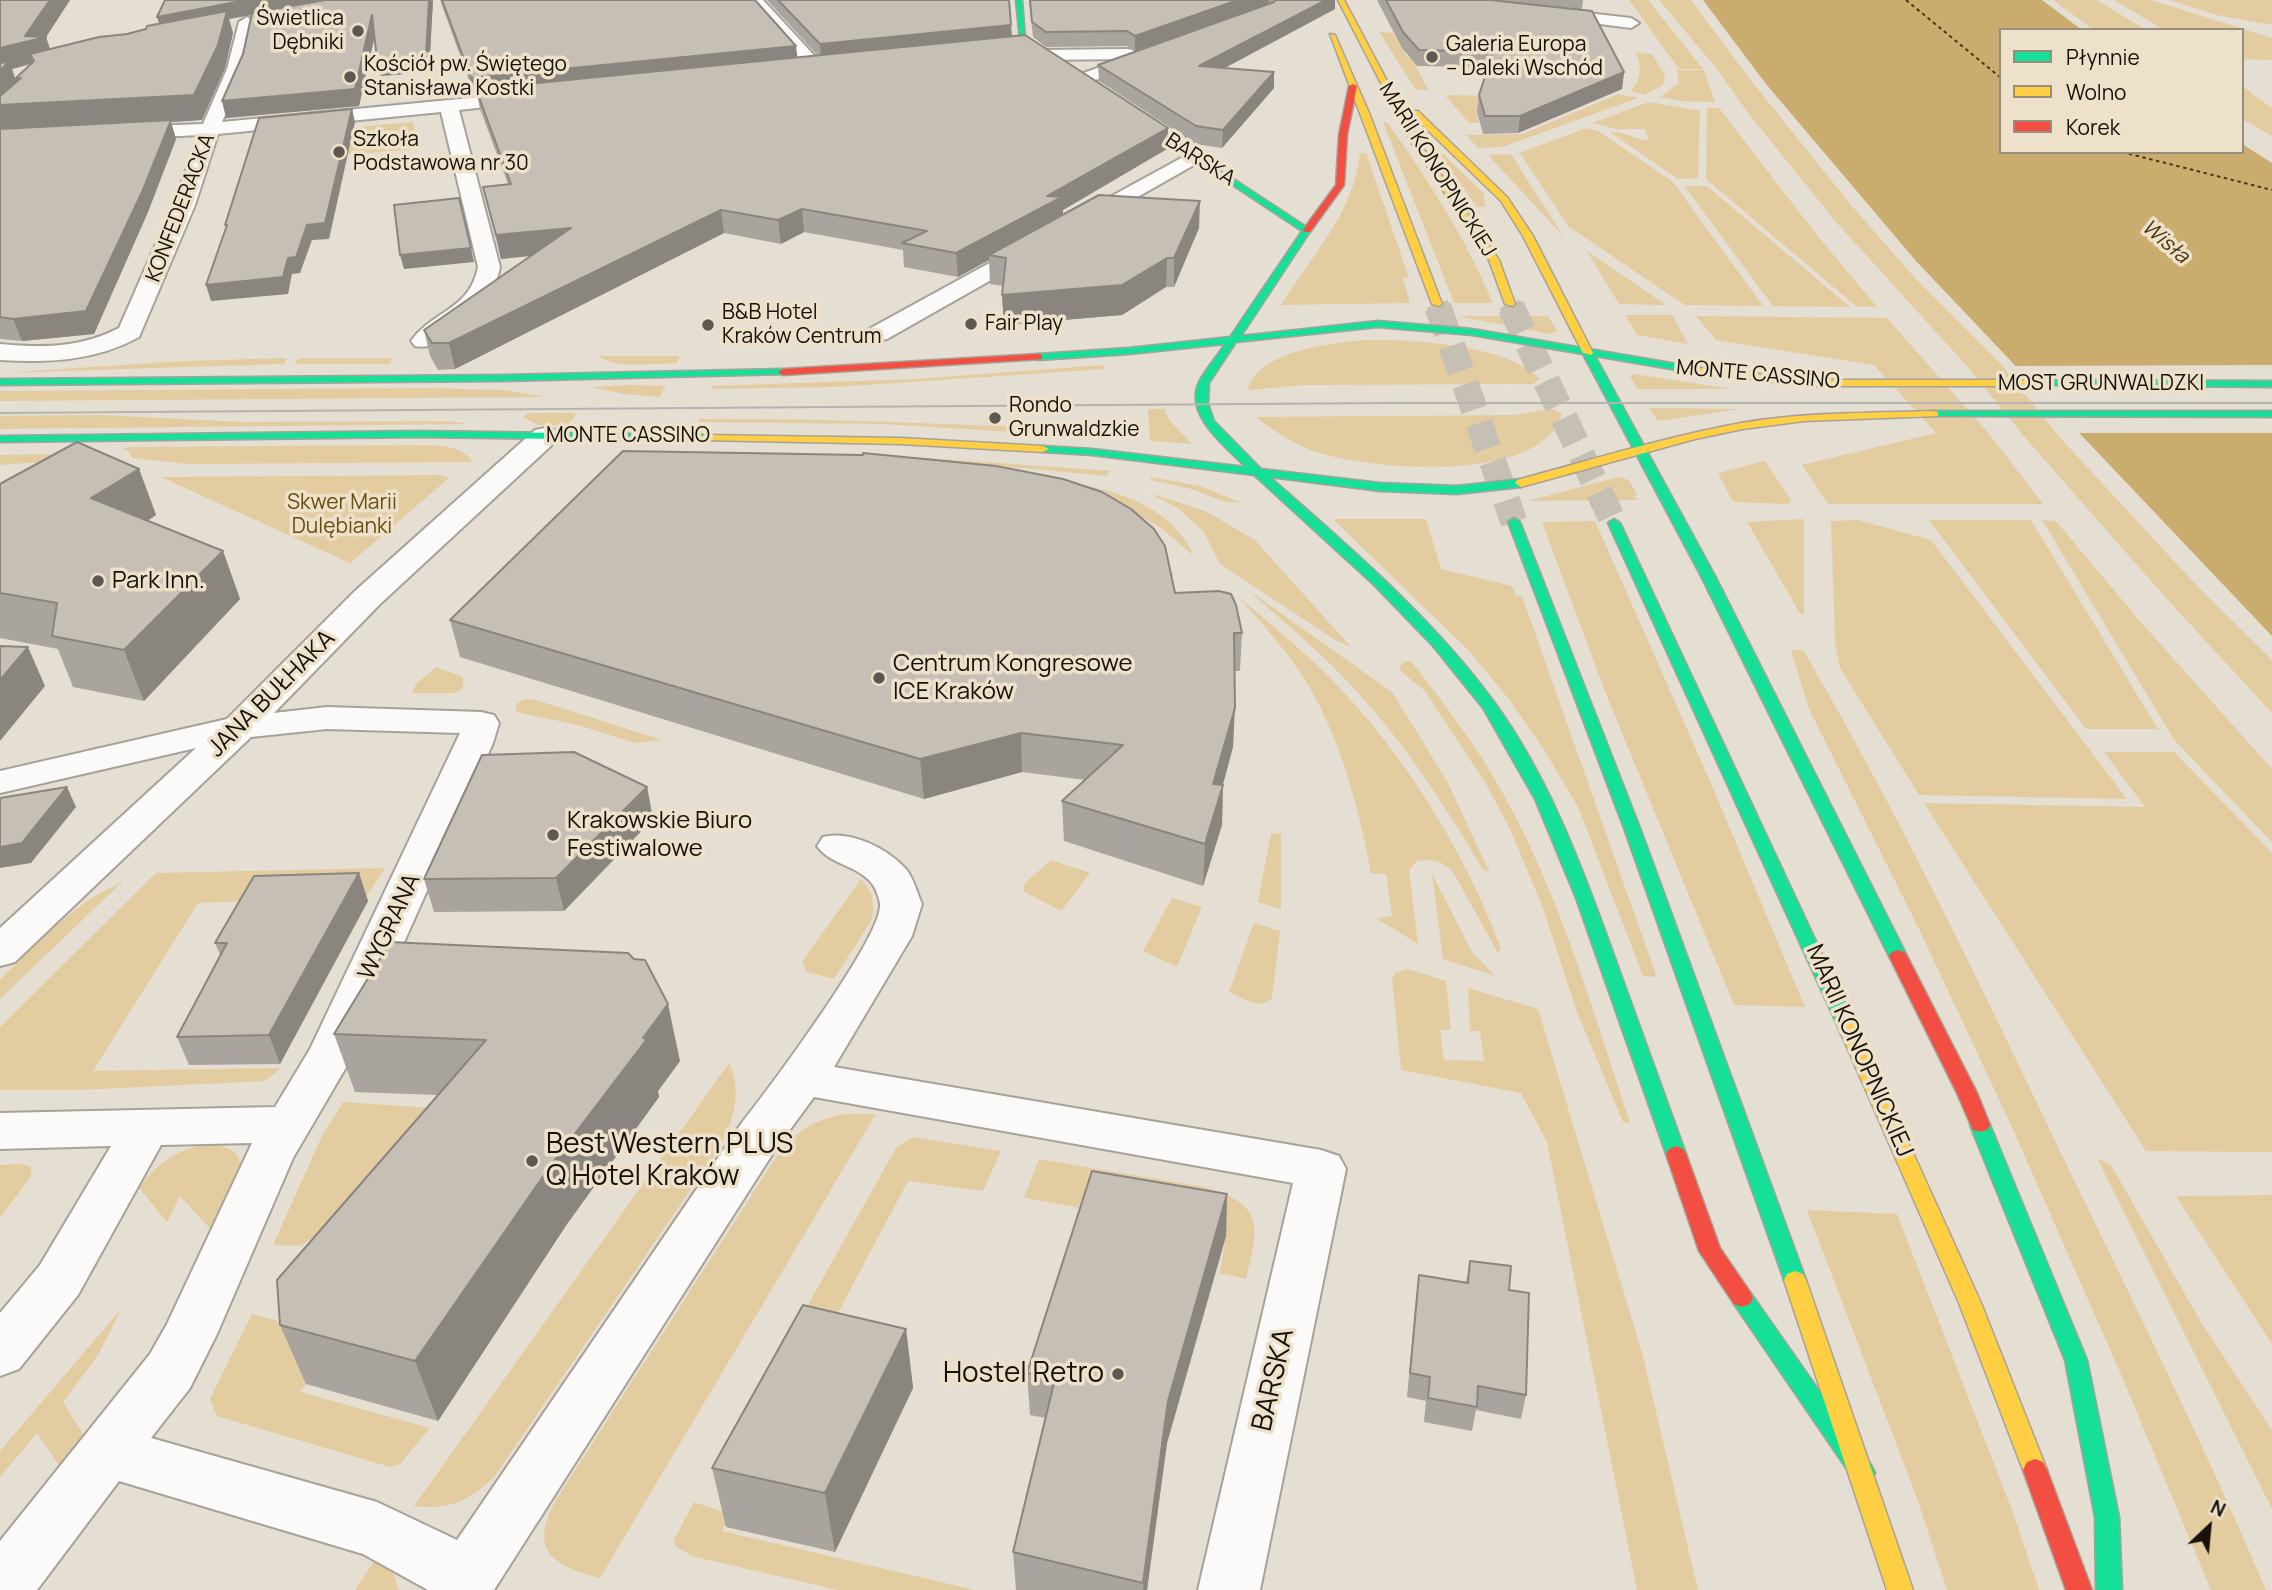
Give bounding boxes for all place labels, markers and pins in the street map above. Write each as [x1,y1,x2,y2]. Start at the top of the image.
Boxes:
place label: Świetlica Dębniki [256,6,344,56]
marker: Świetlica Dębniki [350,23,366,39]
place label: Galeria Europa – Daleki Wschód [1446,32,1603,82]
marker: Galeria Europa – Daleki Wschód [1424,49,1440,65]
place label: Kościół pw. Świętego Stanisława Kostki [364,52,567,102]
marker: Kościół pw. Świętego Stanisława Kostki [342,69,358,85]
place label: Szkoła Podstawowa nr 30 [353,127,529,177]
marker: Szkoła Podstawowa nr 30 [331,144,347,160]
place label: B&B Hotel Kraków Centrum [722,300,882,350]
place label: Fair Play [985,311,1063,337]
marker: Fair Play [963,316,979,332]
marker: B&B Hotel Kraków Centrum [700,317,716,333]
place label: Rondo Grunwaldzkie [1009,393,1140,443]
marker: Rondo Grunwaldzkie [987,410,1003,426]
place label: Park Inn. [112,567,205,595]
marker: Park Inn. [90,573,106,589]
place label: Centrum Kongresowe ICE Kraków [893,650,1132,706]
marker: Centrum Kongresowe ICE Kraków [871,670,887,686]
place label: Krakowskie Biuro Festiwalowe [567,807,752,863]
marker: Krakowskie Biuro Festiwalowe [545,827,561,843]
place label: Best Western PLUS Q Hotel Kraków [546,1128,793,1194]
marker: Best Western PLUS Q Hotel Kraków [524,1153,540,1169]
place label: Hostel Retro [943,1357,1104,1391]
marker: Hostel Retro [1110,1366,1126,1382]

